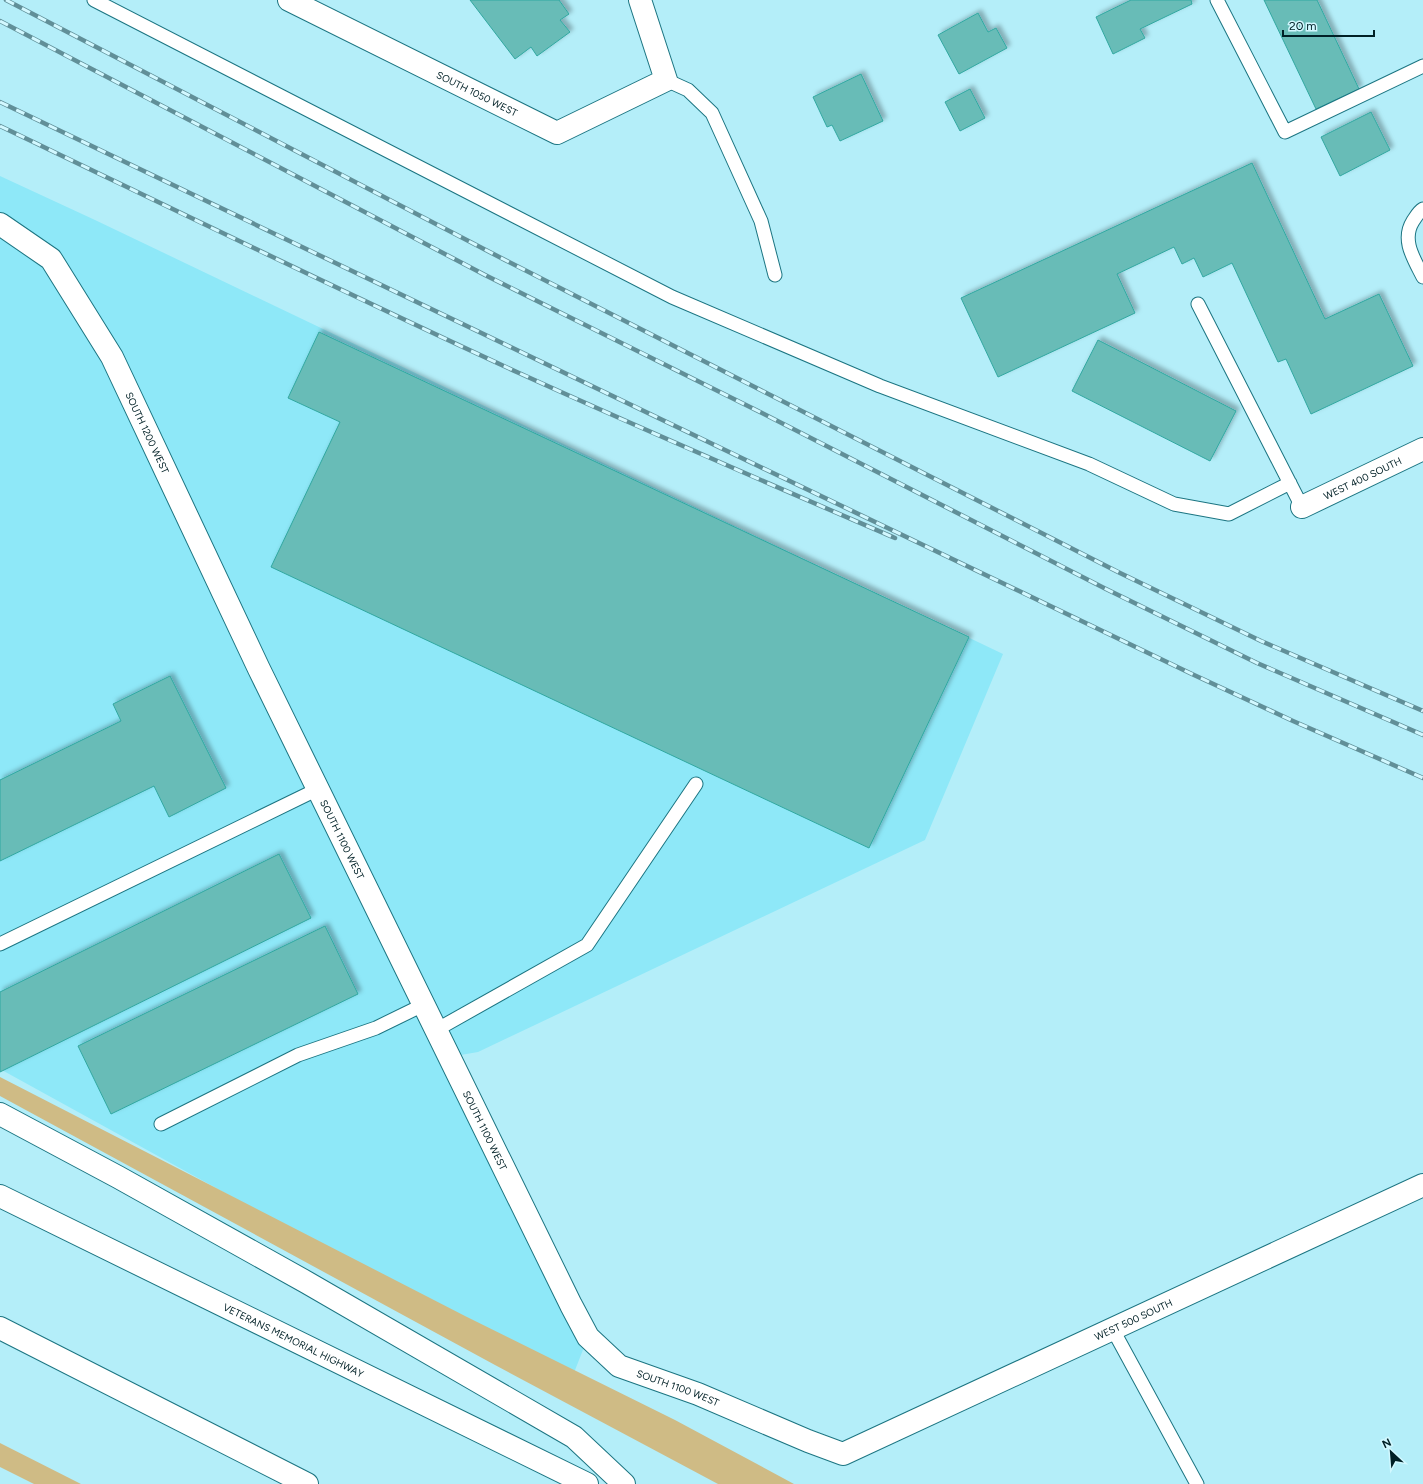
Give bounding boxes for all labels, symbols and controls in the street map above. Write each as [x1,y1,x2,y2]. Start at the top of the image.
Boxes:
scale bar [1283,12,1374,38]
text: 20 m [1289,19,1317,33]
street label: SOUTH 1050 WEST [434,68,520,119]
street label: SOUTH 1200 WEST [123,390,173,476]
street label: WEST 400 SOUTH [1321,454,1404,502]
street label: SOUTH 1100 WEST [318,797,368,882]
street label: SOUTH 1100 WEST [460,1088,511,1173]
street label: WEST 500 SOUTH [1092,1296,1174,1343]
street label: VETERANS MEMORIAL HIGHWAY [221,1300,366,1380]
street label: SOUTH 1100 WEST [635,1366,722,1409]
north arrow [1371,1432,1411,1472]
text: N [1380,1436,1394,1451]

